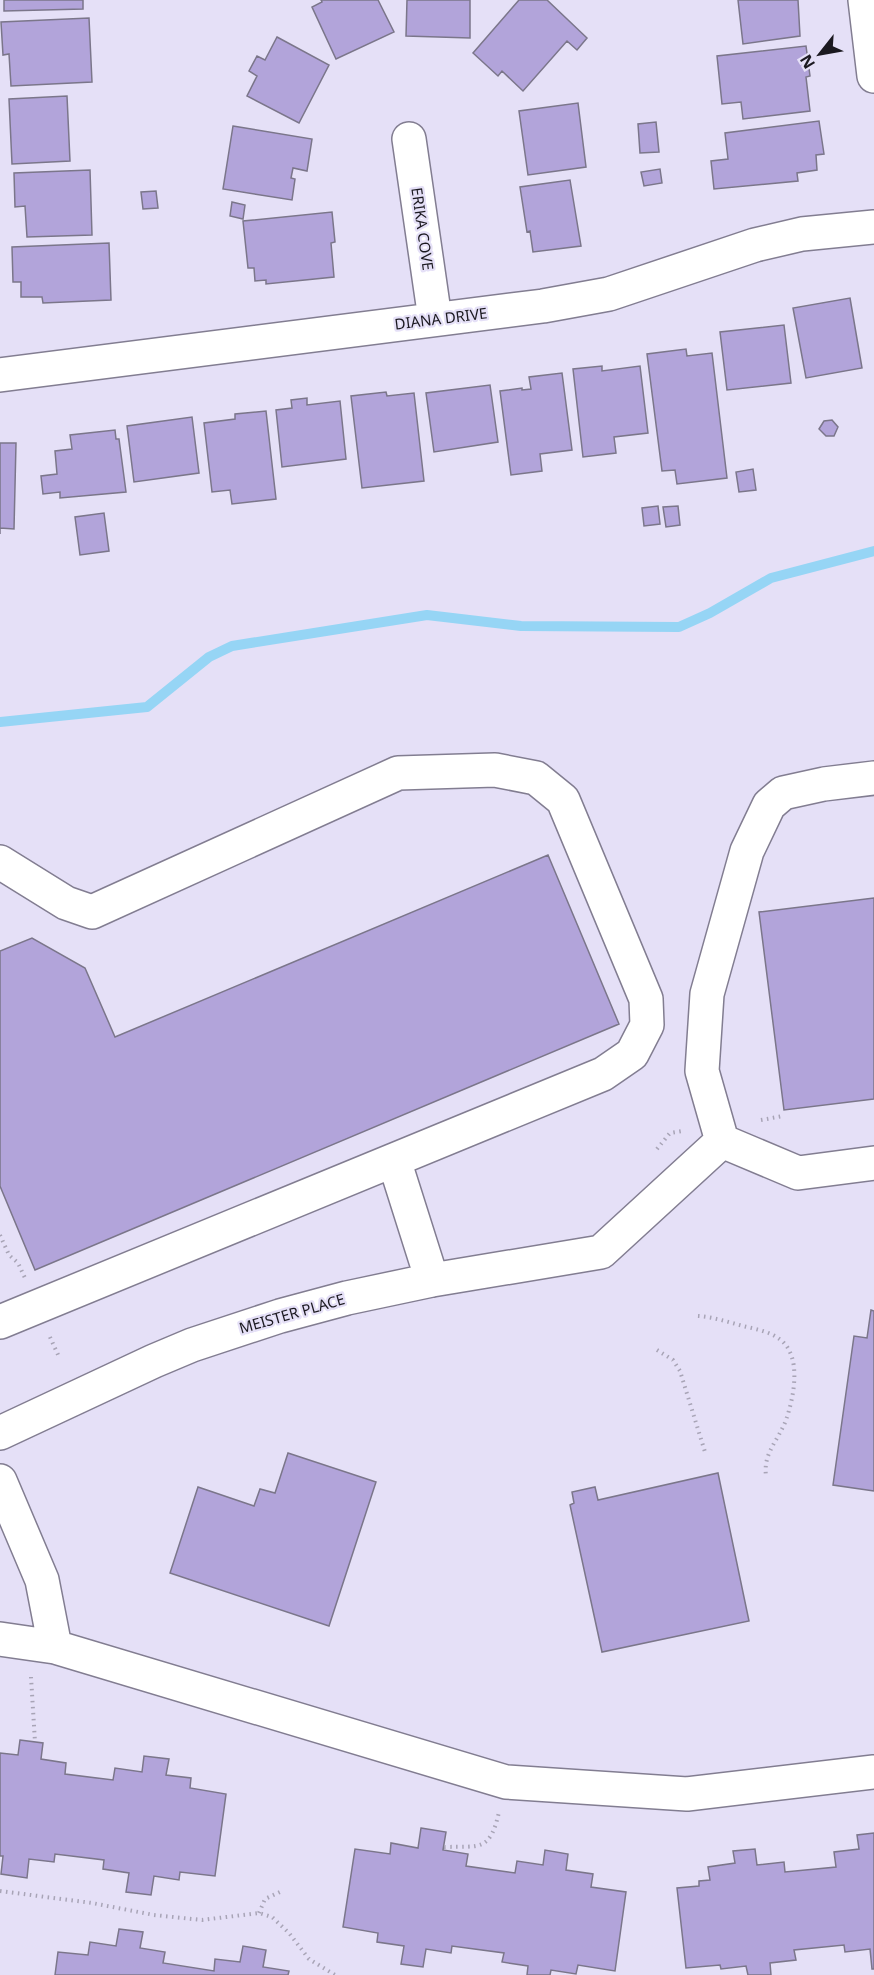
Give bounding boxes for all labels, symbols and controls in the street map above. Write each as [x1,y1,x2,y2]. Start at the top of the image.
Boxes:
north arrow [790,24,850,84]
text: N [794,50,820,73]
street label: ERIKA COVE [407,186,439,272]
street label: DIANA DRIVE [393,302,488,334]
street label: MEISTER PLACE [236,1288,347,1338]

